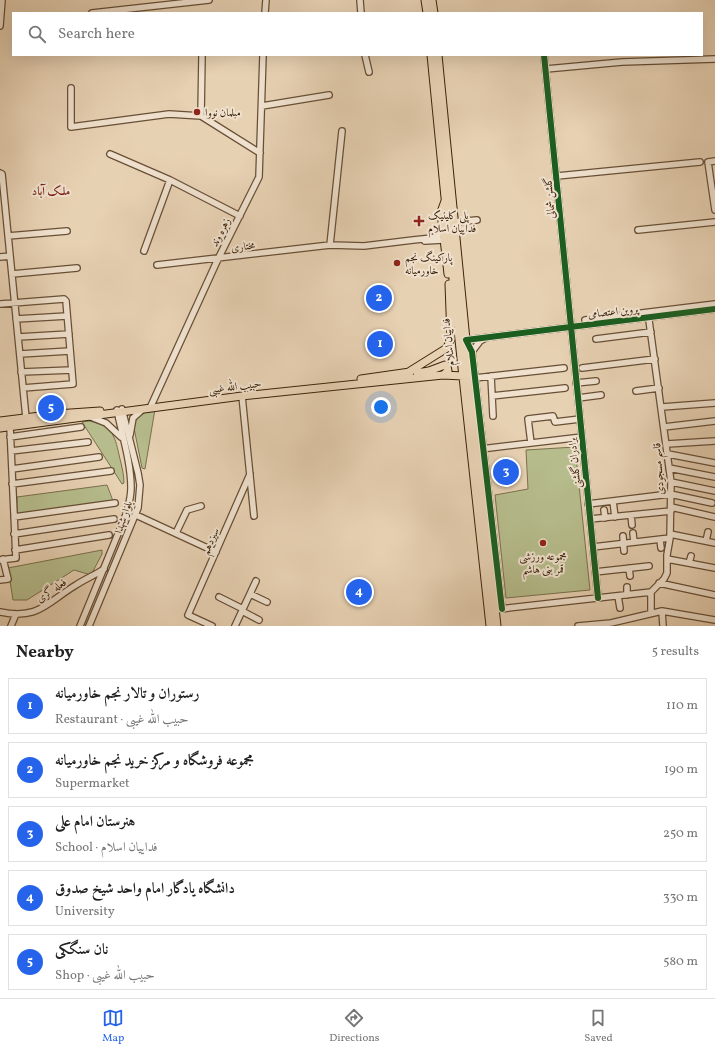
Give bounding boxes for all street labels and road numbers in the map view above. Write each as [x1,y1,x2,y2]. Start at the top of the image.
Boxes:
street label: گلشن شمالی [540,176,560,219]
street label: زهره وند [208,215,235,250]
street label: مختاری [230,239,257,256]
street label: پروین اعتصامی [587,302,640,323]
street label: فداییان اسلام [440,317,460,367]
street label: حبیب الله غیبی [208,374,263,399]
street label: برادران گلشنی [564,437,586,489]
street label: قاسم مسجودی [650,442,671,496]
street label: بلوار شهدا [112,499,137,536]
street label: سیزدهم [199,526,226,558]
street label: فعله گری [33,575,70,607]

